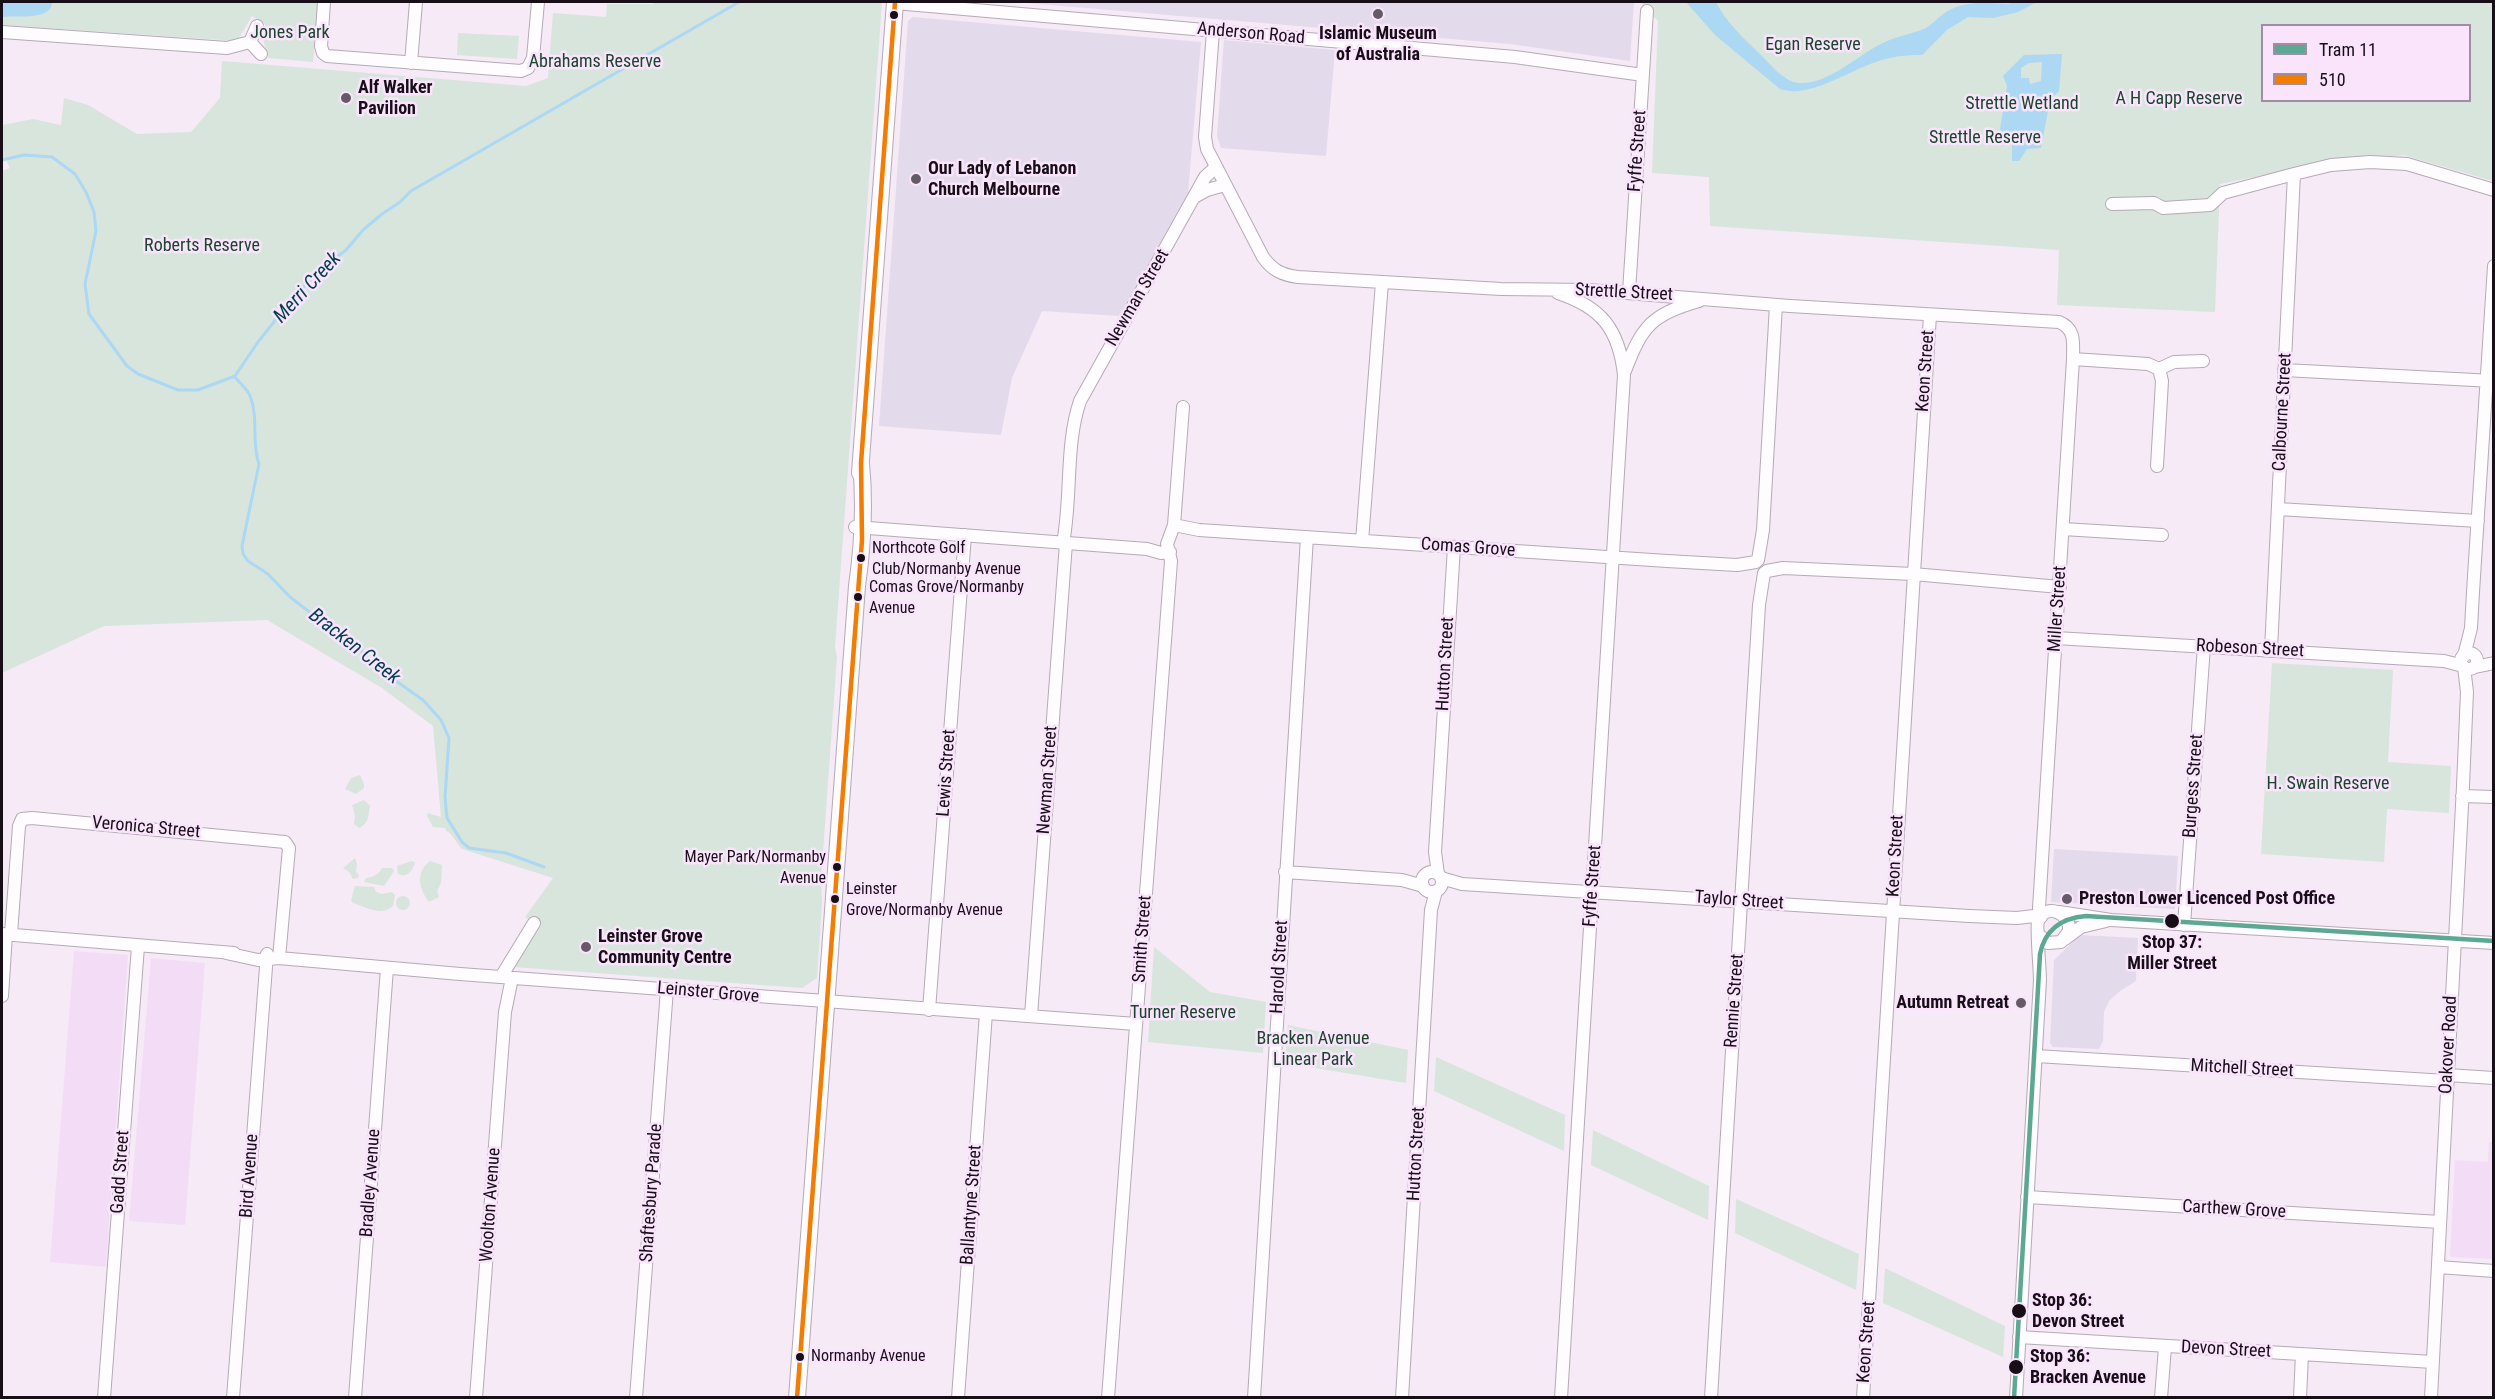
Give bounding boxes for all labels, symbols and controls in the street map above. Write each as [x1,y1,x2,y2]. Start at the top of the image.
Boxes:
marker: Islamic Museum of Australia [1371,7,1385,21]
unlabelled marker [888,9,900,21]
street label: Anderson Road [1196,19,1306,49]
park label: Jones Park [250,22,330,44]
place label: Islamic Museum of Australia [1319,23,1437,66]
legend [2261,24,2471,102]
park label: Egan Reserve [1765,34,1861,56]
text: Tram 11 [2319,39,2377,60]
park label: Abrahams Reserve [529,51,661,73]
text: 510 [2319,69,2346,90]
place label: Alf Walker Pavilion [358,77,433,119]
park label: A H Capp Reserve [2116,88,2242,110]
marker: Alf Walker Pavilion [339,91,353,105]
park label: Strettle Wetland [1965,93,2079,115]
street label: Fyffe Street [1624,109,1652,193]
park label: Strettle Reserve [1929,127,2041,149]
place label: Our Lady of Lebanon Church Melbourne [928,158,1076,201]
marker: Our Lady of Lebanon Church Melbourne [909,172,923,186]
park label: Roberts Reserve [144,235,260,257]
street label: Newman Street [1102,246,1174,350]
water label: Merri Creek [269,248,347,328]
street label: Strettle Street [1575,280,1673,306]
street label: Keon Street [1912,329,1940,413]
street label: Calbourne Street [2269,352,2297,472]
street label: Comas Grove [1420,534,1516,562]
place label: Northcote Golf Club/Normanby Avenue [872,539,1021,577]
marker: Northcote Golf Club/Normanby Avenue [855,552,867,564]
street label: Miller Street [2044,565,2072,653]
place label: Comas Grove/Normanby Avenue [869,578,1024,616]
marker: Comas Grove/Normanby Avenue [852,591,864,603]
water label: Bracken Creek [303,604,405,690]
street label: Hutton Street [1433,616,1459,712]
street label: Robeson Street [2195,635,2305,663]
street label: Newman Street [1033,725,1063,835]
street label: Lewis Street [933,729,961,817]
street label: Burgess Street [2180,733,2208,839]
park label: H. Swain Reserve [2267,773,2389,795]
street label: Veronica Street [91,813,201,843]
street label: Keon Street [1883,814,1909,898]
street label: Fyffe Street [1579,844,1607,928]
place label: Mayer Park/Normanby Avenue [685,848,826,886]
marker: Mayer Park/Normanby Avenue [831,861,843,873]
place label: Leinster Grove/Normanby Avenue [846,880,1003,918]
street label: Taylor Street [1694,887,1784,915]
place label: Preston Lower Licenced Post Office [2079,888,2335,910]
marker: Preston Lower Licenced Post Office [2060,892,2074,906]
marker: Leinster Grove/Normanby Avenue [829,893,841,905]
street label: Smith Street [1129,895,1157,983]
marker: Stop 37: Miller Street [2163,912,2181,930]
street label: Harold Street [1267,920,1293,1014]
place label: Leinster Grove Community Centre [598,926,731,968]
place label: Stop 37: Miller Street [2127,932,2217,974]
marker: Leinster Grove Community Centre [579,940,593,954]
street label: Rennie Street [1721,953,1749,1049]
street label: Leinster Grove [656,978,760,1008]
place label: Autumn Retreat [1896,992,2009,1014]
street label: Oakover Road [2436,995,2462,1095]
marker: Autumn Retreat [2014,996,2028,1010]
park label: Turner Reserve [1130,1002,1236,1024]
park label: Bracken Avenue Linear Park [1257,1028,1369,1070]
street label: Mitchell Street [2190,1056,2294,1082]
street label: Hutton Street [1404,1106,1430,1202]
street label: Shaftesbury Parade [636,1123,668,1263]
street label: Bradley Avenue [356,1128,386,1238]
street label: Gadd Street [107,1130,135,1214]
street label: Bird Avenue [236,1133,264,1219]
street label: Ballantyne Street [957,1144,987,1266]
street label: Woolton Avenue [476,1147,506,1263]
street label: Carthew Grove [2182,1196,2286,1224]
place label: Stop 36: Devon Street [2032,1290,2124,1332]
street label: Keon Street [1853,1300,1881,1384]
marker: Stop 36: Devon Street [2010,1302,2028,1320]
street label: Devon Street [2180,1337,2272,1363]
place label: Stop 36: Bracken Avenue [2030,1346,2146,1388]
place label: Normanby Avenue [811,1347,925,1367]
marker: Normanby Avenue [794,1351,806,1363]
marker: Stop 36: Bracken Avenue [2007,1358,2025,1376]

